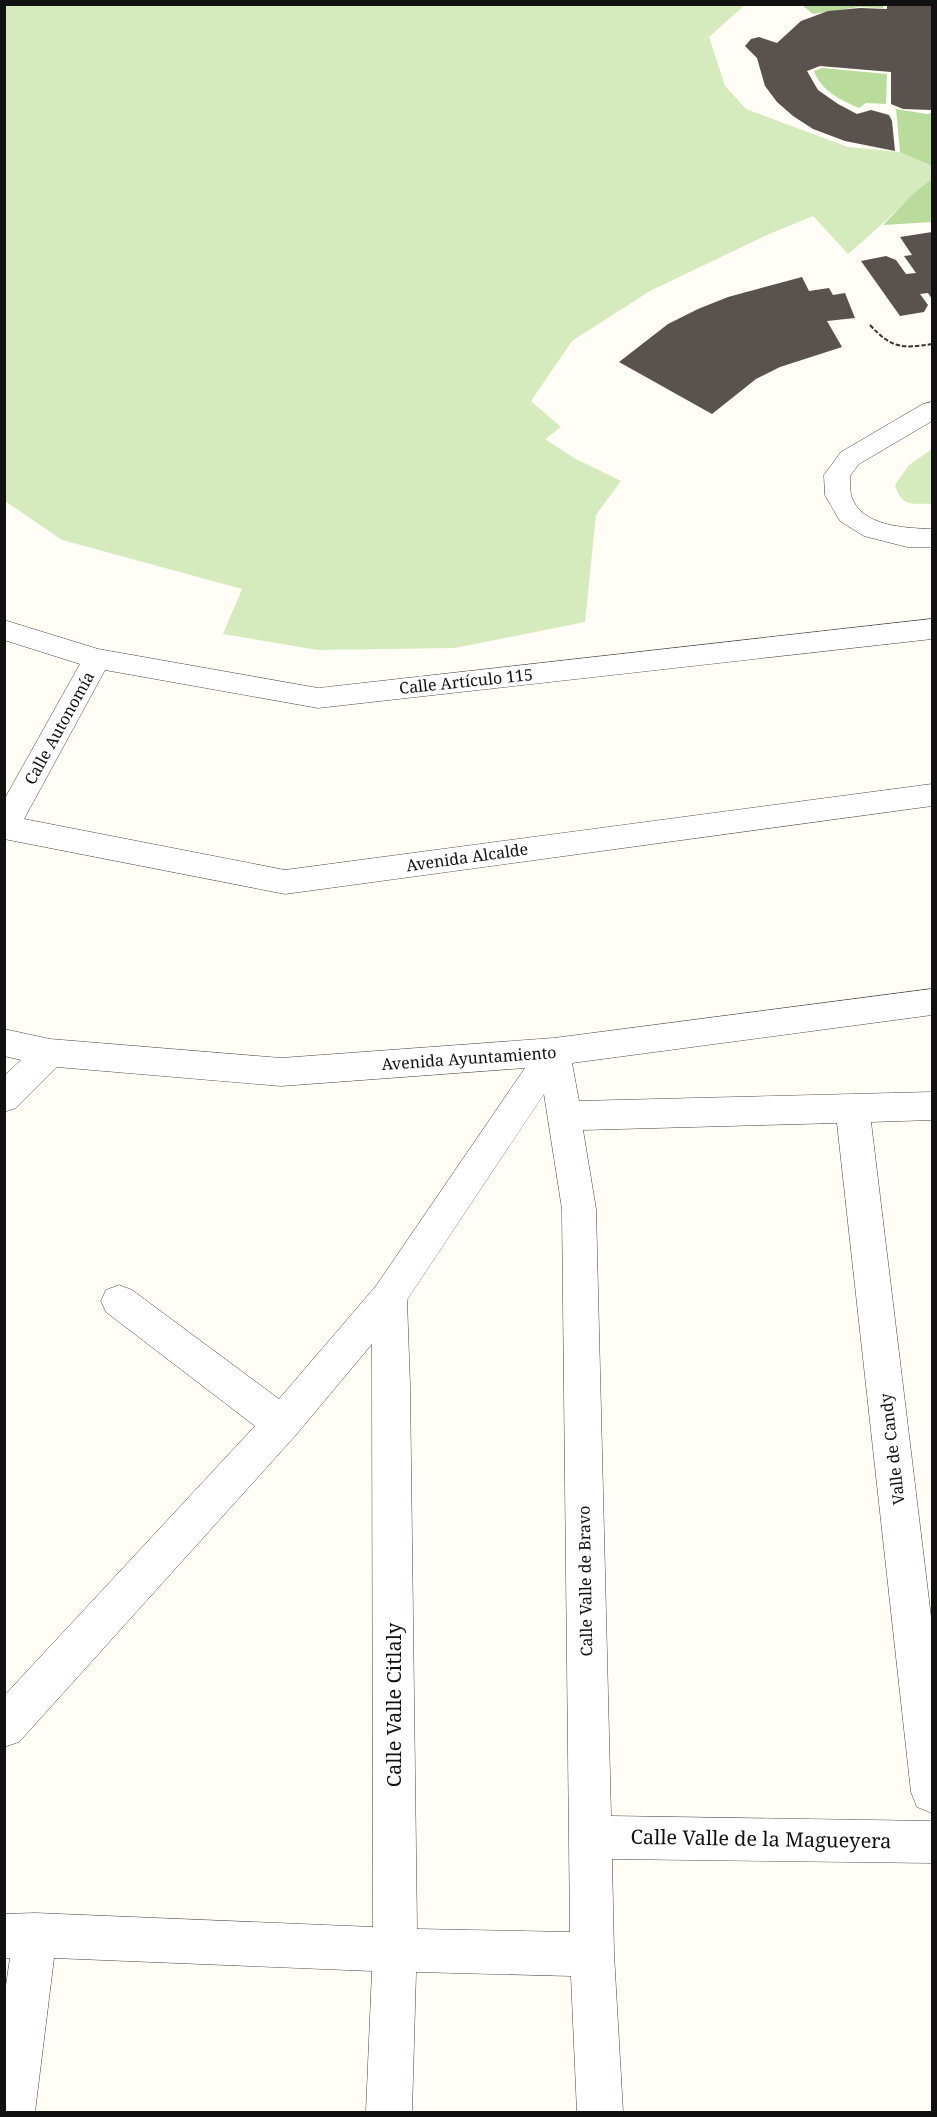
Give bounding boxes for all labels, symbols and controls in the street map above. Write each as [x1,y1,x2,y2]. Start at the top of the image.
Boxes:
street label: Calle Artículo 115 [398,663,534,699]
street label: Calle Autonomía [19,667,99,789]
street label: Avenida Alcalde [405,838,529,876]
street label: Avenida Ayuntamiento [381,1041,557,1075]
street label: Valle de Candy [874,1391,910,1506]
street label: Calle Valle de Bravo [573,1505,597,1657]
street label: Calle Valle Citlaly [380,1622,407,1787]
street label: Calle Valle de la Magueyera [630,1823,892,1854]

